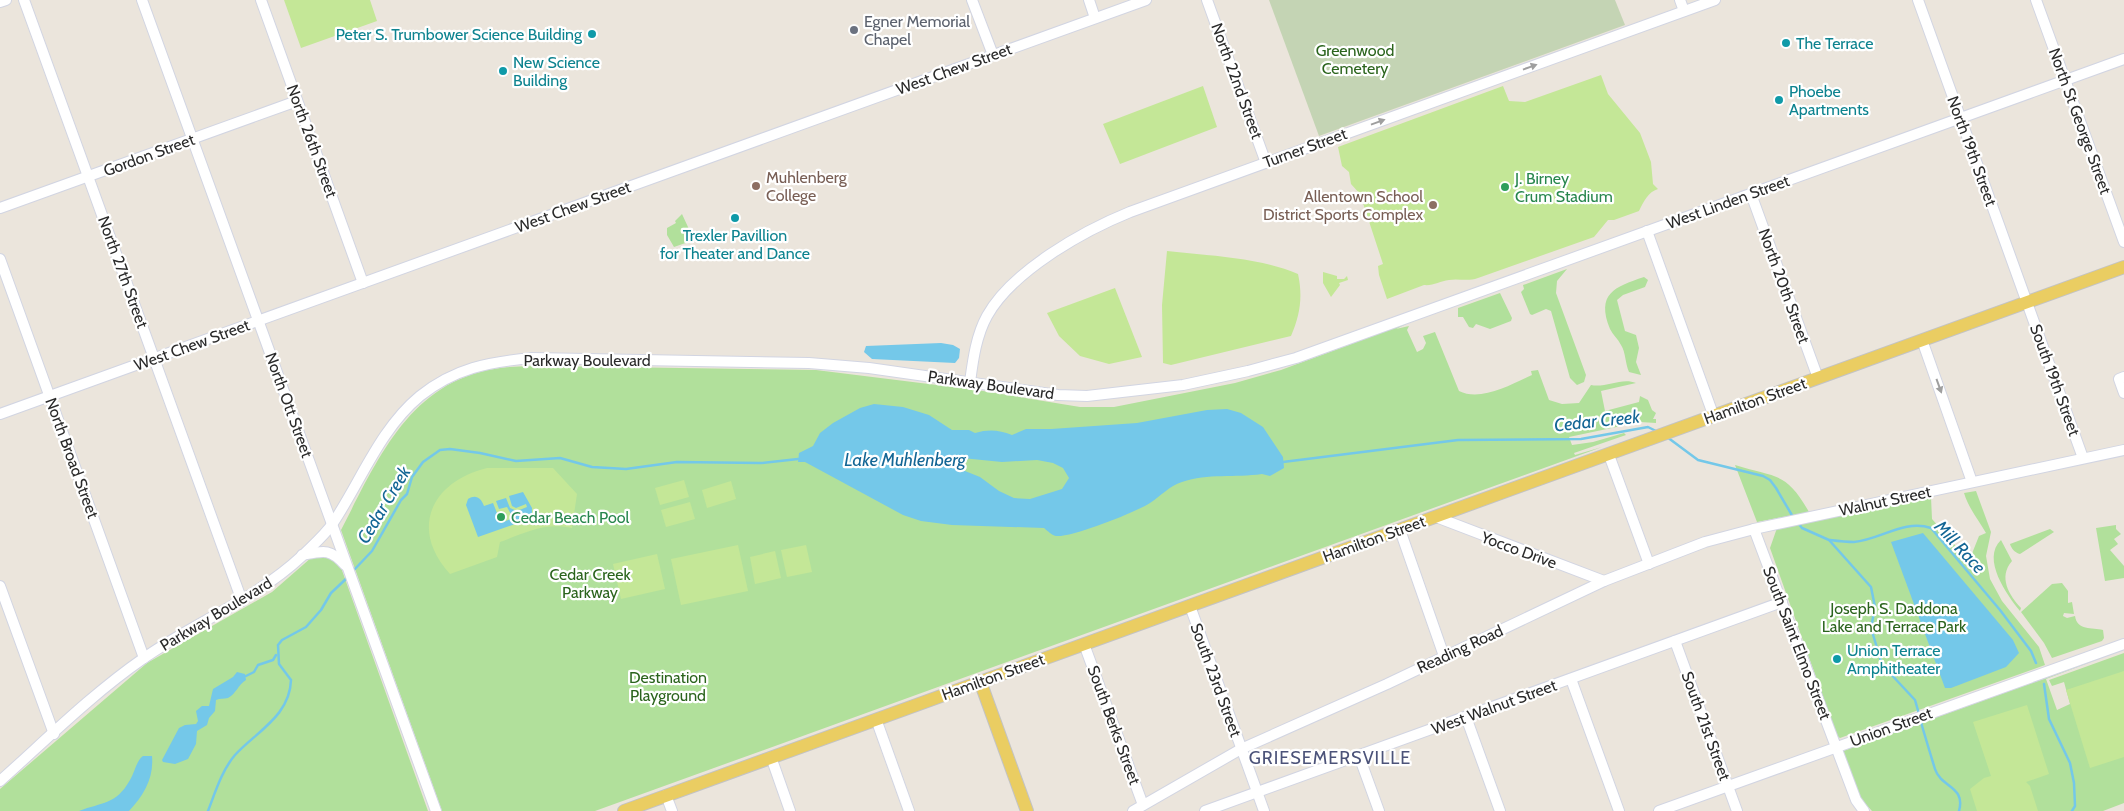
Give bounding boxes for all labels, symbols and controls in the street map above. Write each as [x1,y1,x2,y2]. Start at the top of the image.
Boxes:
place label: Egner Memorial Chapel [864,12,970,49]
street label: North 22nd Street [1207,20,1267,142]
marker: Egner Memorial Chapel [848,24,860,36]
place label: Peter S. Trumbower Science Building [336,25,583,44]
marker: Peter S. Trumbower Science Building [586,28,598,40]
place label: The Terrace [1796,34,1873,53]
marker: The Terrace [1780,37,1792,49]
street label: West Chew Street [894,39,1015,99]
park label: Greenwood Cemetery [1316,41,1394,78]
street label: North St George Street [2045,45,2115,197]
place label: New Science Building [513,53,600,90]
one-way arrow [1523,63,1538,70]
marker: New Science Building [497,65,509,77]
street label: North 26th Street [283,82,341,201]
place label: Phoebe Apartments [1789,82,1869,119]
street label: North 19th Street [1943,93,2001,209]
marker: Phoebe Apartments [1773,94,1785,106]
one-way arrow [1370,118,1385,125]
street label: Turner Street [1261,124,1350,172]
street label: Gordon Street [101,130,198,180]
place label: Muhlenberg College [766,168,848,205]
place label: J. Birney Crum Stadium [1514,169,1613,206]
street label: West Linden Street [1664,171,1793,233]
street label: West Chew Street [513,177,634,237]
marker: Muhlenberg College [750,180,762,192]
marker: J. Birney Crum Stadium [1499,181,1511,193]
place label: Allentown School District Sports Complex [1263,187,1423,224]
marker: Allentown School District Sports Complex [1427,199,1439,211]
marker: Trexler Pavillion for Theater and Dance [729,212,741,224]
street label: North 27th Street [94,213,152,331]
place label: Trexler Pavillion for Theater and Dance [660,226,810,263]
street label: North 20th Street [1754,226,1814,347]
street label: West Chew Street [132,315,253,375]
street label: South 19th Street [2026,322,2084,439]
street label: North Ott Street [261,350,317,461]
street label: Parkway Boulevard [523,351,651,370]
street label: Parkway Boulevard [927,367,1055,403]
street label: Hamilton Street [1701,373,1809,428]
one-way arrow [1935,379,1943,394]
street label: North Broad Street [41,395,103,521]
water label: Cedar Creek [1553,405,1642,436]
water label: Lake Muhlenberg [844,449,967,471]
water label: Cedar Creek [352,461,416,548]
street label: Walnut Street [1837,482,1933,520]
place label: Cedar Beach Pool [511,508,630,527]
marker: Cedar Beach Pool [495,511,507,523]
street label: Hamilton Street [1320,511,1428,566]
water label: Mill Race [1929,515,1990,578]
street label: Yocco Drive [1478,527,1559,572]
street label: South Saint Elmo Street [1759,564,1835,723]
park label: Cedar Creek Parkway [549,565,631,602]
street label: Parkway Boulevard [157,573,275,655]
park label: Joseph S. Daddona Lake and Terrace Park [1822,599,1967,636]
street label: South 23rd Street [1187,621,1246,740]
street label: Reading Road [1414,621,1506,677]
place label: Union Terrace Amphitheater [1847,641,1941,678]
street label: Hamilton Street [939,649,1047,704]
marker: Union Terrace Amphitheater [1831,653,1843,665]
street label: South Berks Street [1084,663,1145,788]
park label: Destination Playground [629,668,707,705]
street label: South 21st Street [1677,669,1735,784]
street label: West Walnut Street [1429,675,1560,738]
street label: Union Street [1847,703,1935,751]
district label: GRIESEMERSVILLE [1249,747,1411,769]

